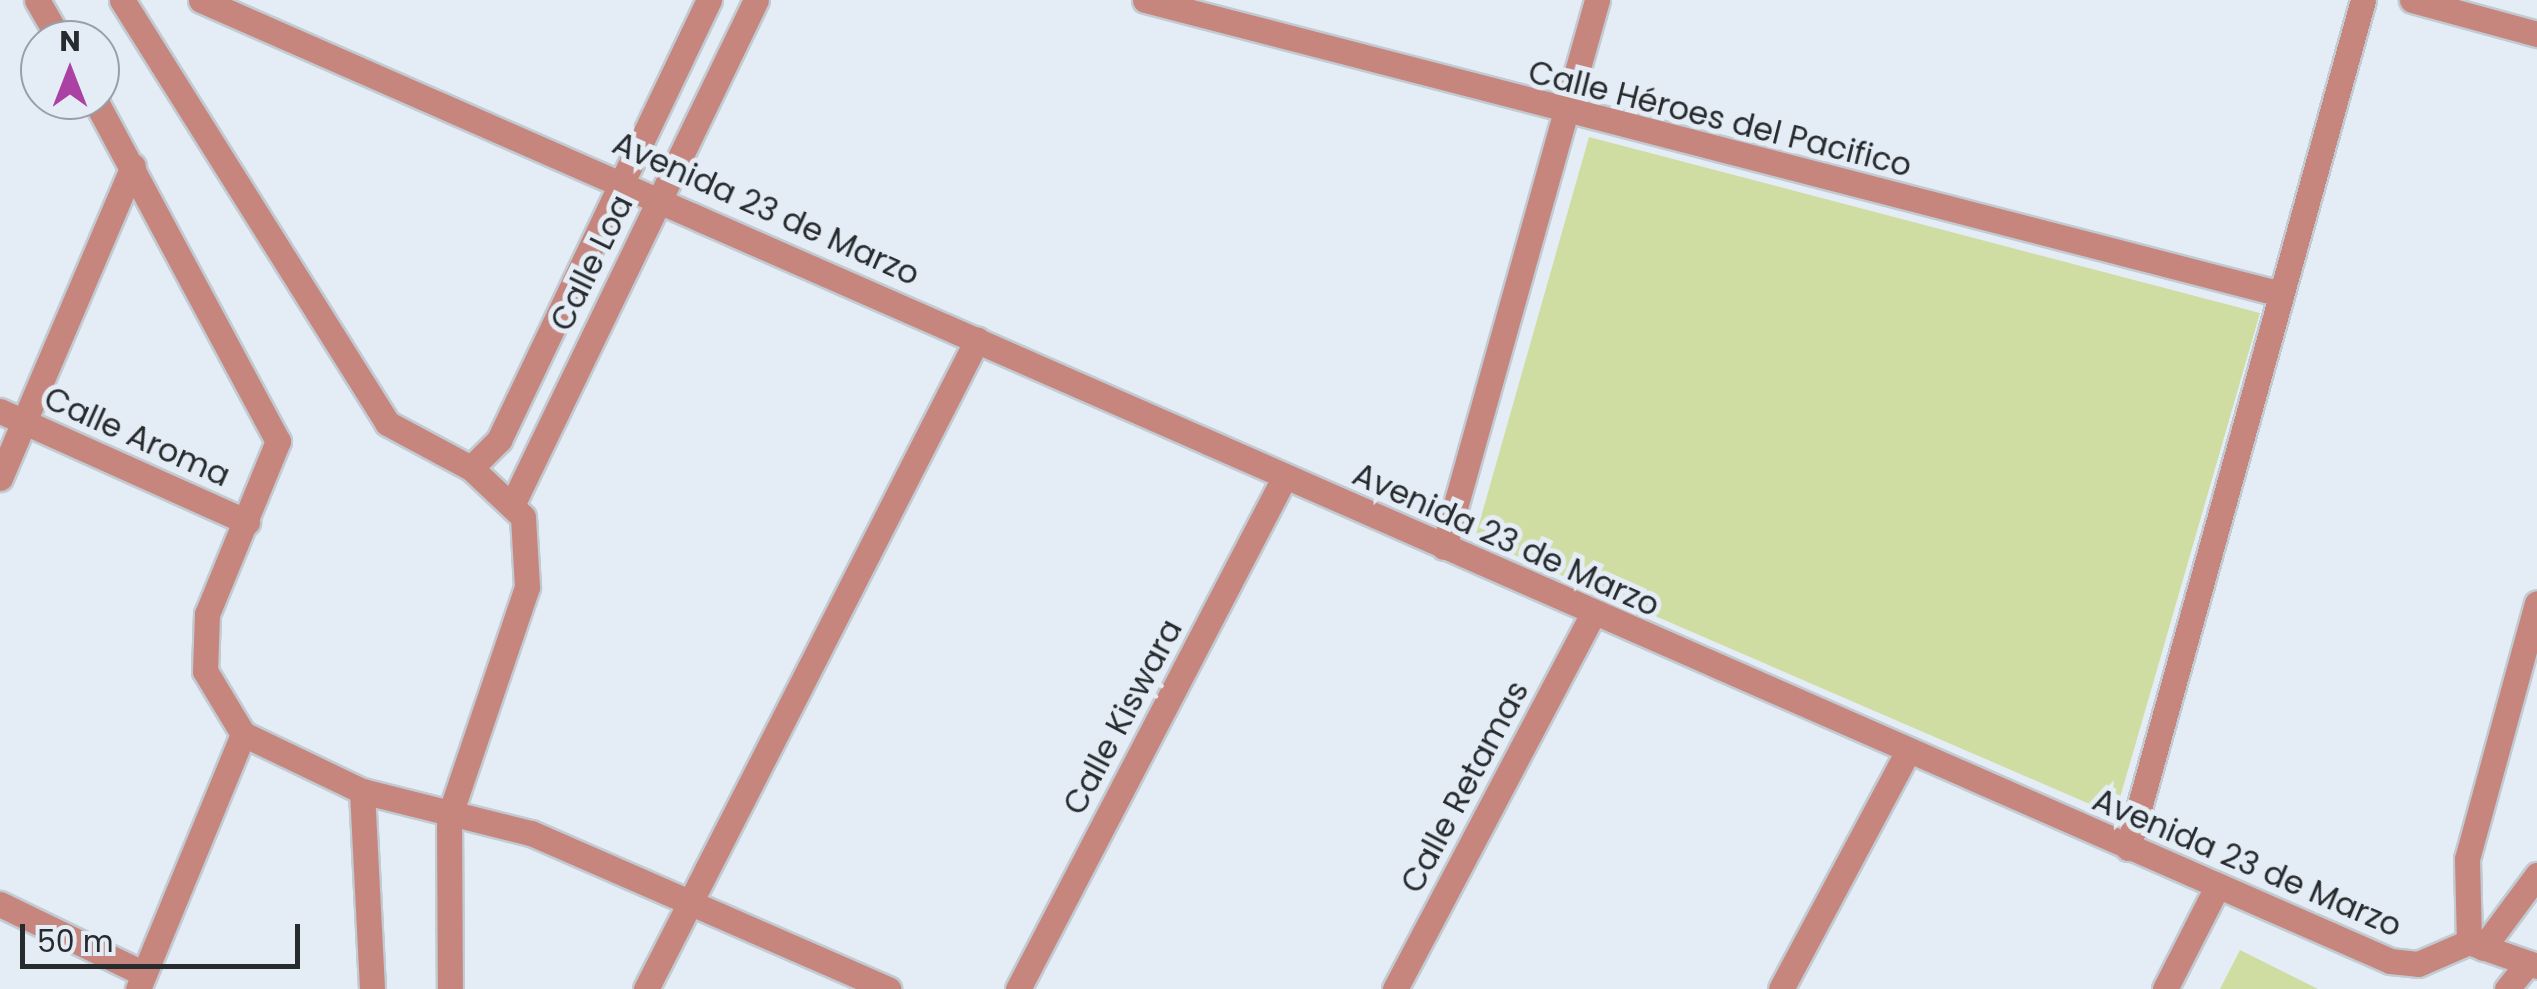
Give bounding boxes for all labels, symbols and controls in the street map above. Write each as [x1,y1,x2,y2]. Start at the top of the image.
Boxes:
north arrow [20,20,120,120]
text: N [59,22,81,61]
street label: Calle Héroes del Pacifico [1524,53,1916,185]
street label: Avenida 23 de Marzo [607,124,925,294]
street label: Calle Loa [543,189,641,337]
street label: Calle Aroma [38,379,236,495]
street label: Avenida 23 de Marzo [1347,455,1665,625]
street label: Calle Kiswara [1055,613,1191,821]
street label: Calle Retamas [1393,675,1537,899]
street label: Avenida 23 de Marzo [2087,781,2407,945]
scale bar [25,904,305,966]
text: 50 m [37,920,114,963]

